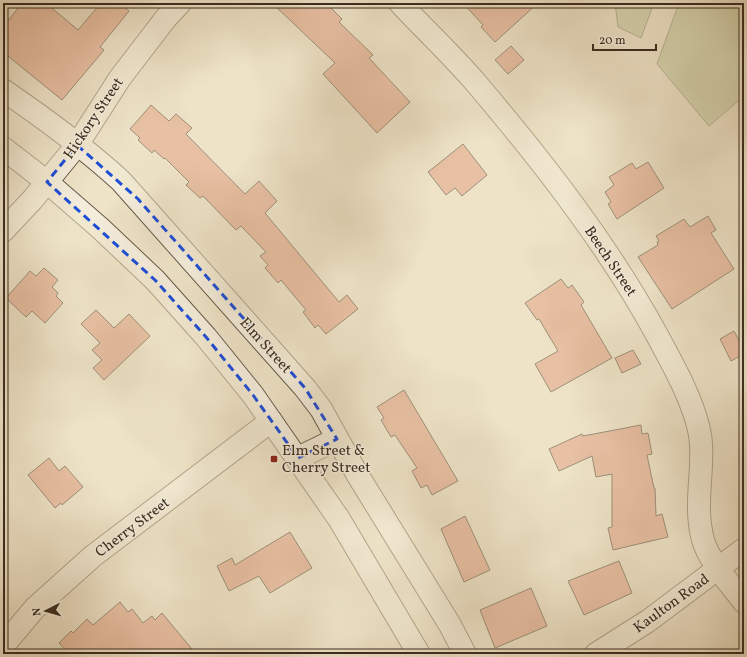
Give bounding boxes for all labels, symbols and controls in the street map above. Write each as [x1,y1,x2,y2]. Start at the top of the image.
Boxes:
scale bar [593,26,656,52]
text: 20 m [599,33,626,49]
street label: Hickory Street [59,74,129,164]
street label: Beech Street [578,222,641,301]
street label: Elm Street [234,313,296,379]
place label: Elm Street & Cherry Street [282,441,370,479]
marker: Elm Street & Cherry Street [269,454,279,464]
street label: Cherry Street [91,493,175,563]
street label: Kaulton Road [630,569,714,639]
north arrow [26,591,66,631]
text: N [30,607,45,617]

